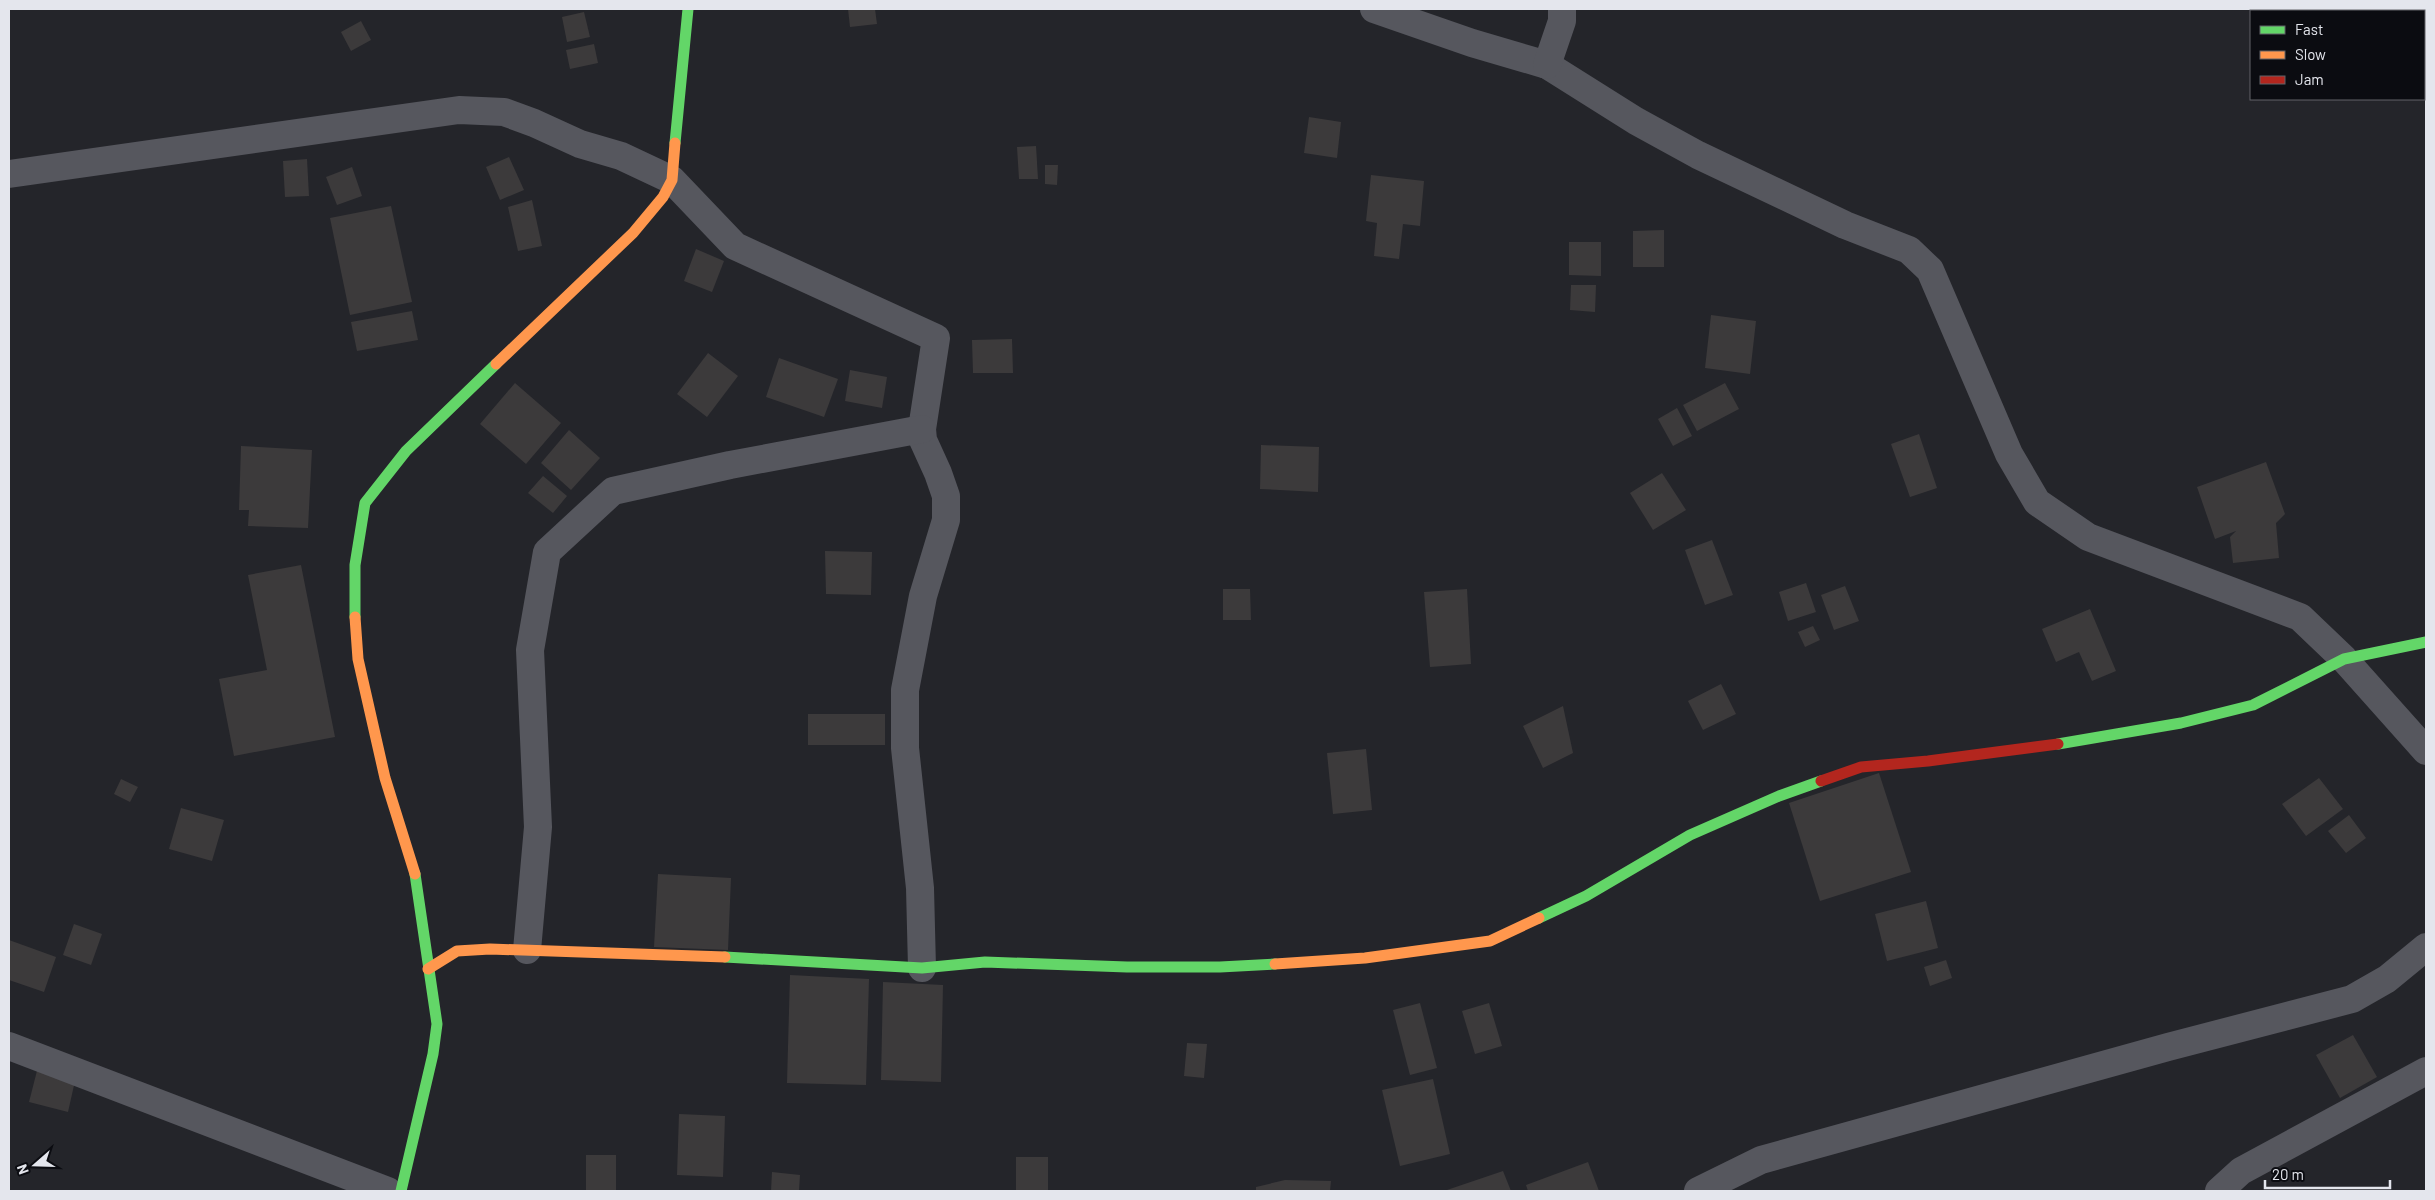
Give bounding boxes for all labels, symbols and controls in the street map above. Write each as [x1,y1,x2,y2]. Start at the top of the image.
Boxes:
legend [2250,10,2425,100]
text: Fast [2295,20,2323,38]
text: Slow [2295,45,2326,63]
text: Jam [2295,70,2324,88]
north arrow [10,1140,60,1190]
scale bar [2265,1158,2390,1190]
text: N [13,1162,32,1177]
text: 20 m [2272,1165,2304,1183]

